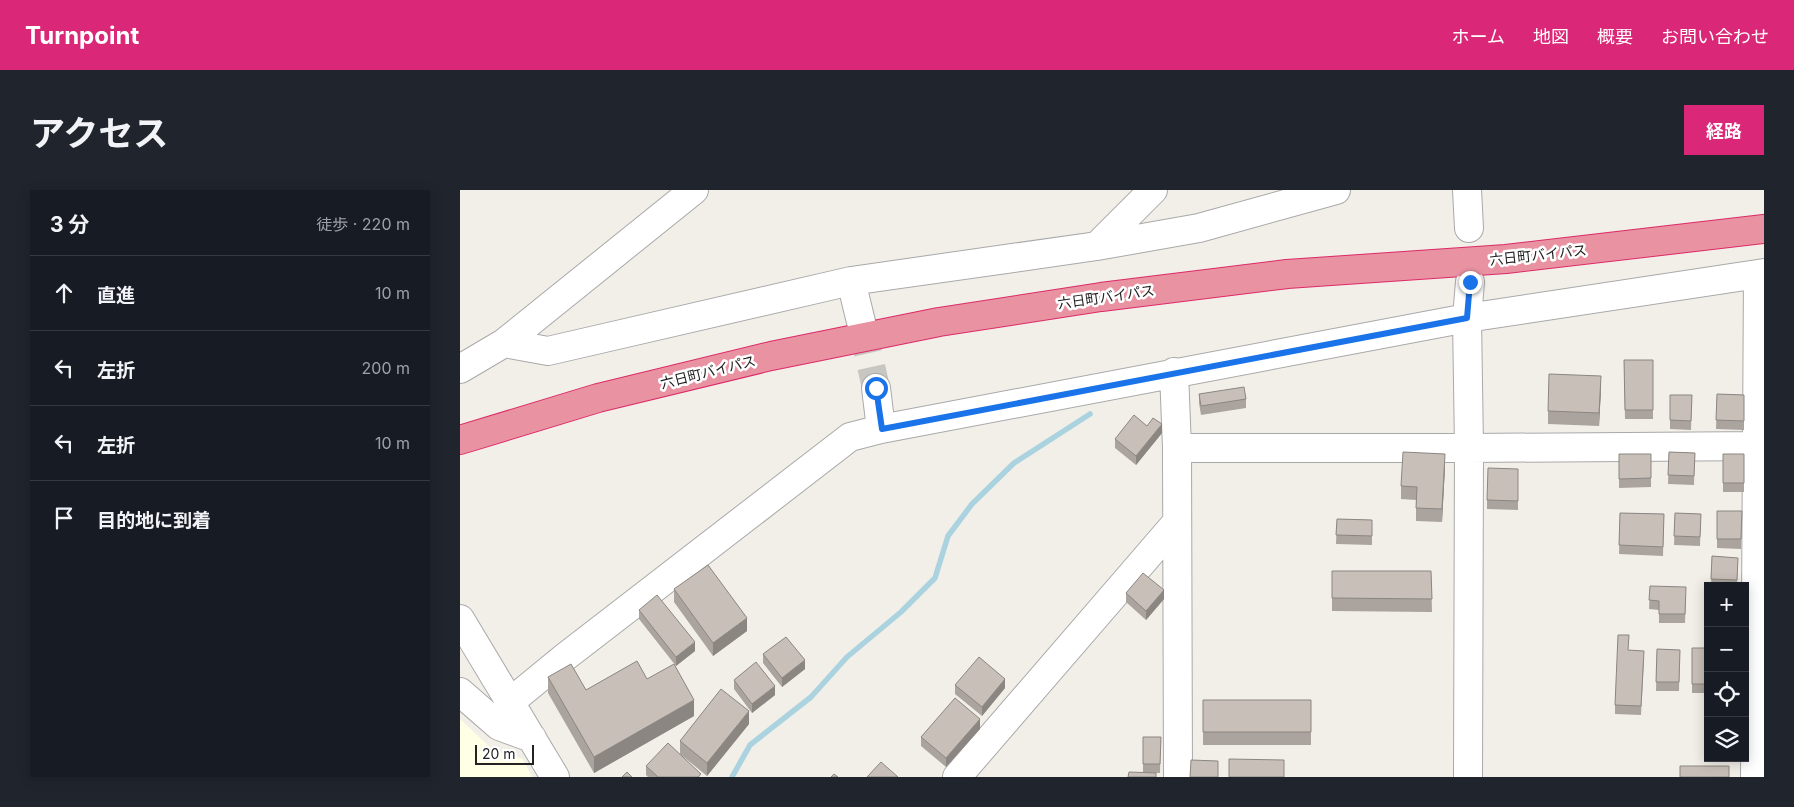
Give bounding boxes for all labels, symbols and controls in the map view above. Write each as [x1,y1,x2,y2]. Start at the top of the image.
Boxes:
text: Turnpoint [25,21,139,50]
text: ホーム [1452,26,1505,47]
text: 地図 [1533,26,1569,47]
text: 概要 [1597,26,1633,47]
text: お問い合わせ [1661,26,1769,47]
button: 経路 [1684,105,1764,155]
text: アクセス [30,112,168,154]
text: 3 分 [50,212,90,237]
text: 徒歩 · 220 m [316,214,410,234]
street label: 六日町バイパス [1488,241,1587,268]
route end [1459,271,1482,294]
icon: ahead [50,279,78,307]
street label: 六日町バイパス [1056,281,1156,312]
text: 10 m [375,283,410,303]
text: 直進 [97,284,135,307]
street label: 六日町バイパス [658,351,757,392]
icon: left [50,354,78,382]
text: 200 m [362,358,410,378]
text: 左折 [97,359,135,382]
route start [865,377,888,400]
icon: left [50,429,78,457]
text: 10 m [375,433,410,453]
text: 左折 [97,434,135,457]
icon: arrive [50,504,78,532]
text: 目的地に到着 [97,509,211,532]
map controls [1704,582,1749,762]
button: + [1704,582,1749,627]
button: − [1704,627,1749,672]
button: locate [1704,672,1749,717]
button: layers [1704,717,1749,762]
scale bar [475,742,534,765]
text: 20 m [482,745,516,762]

